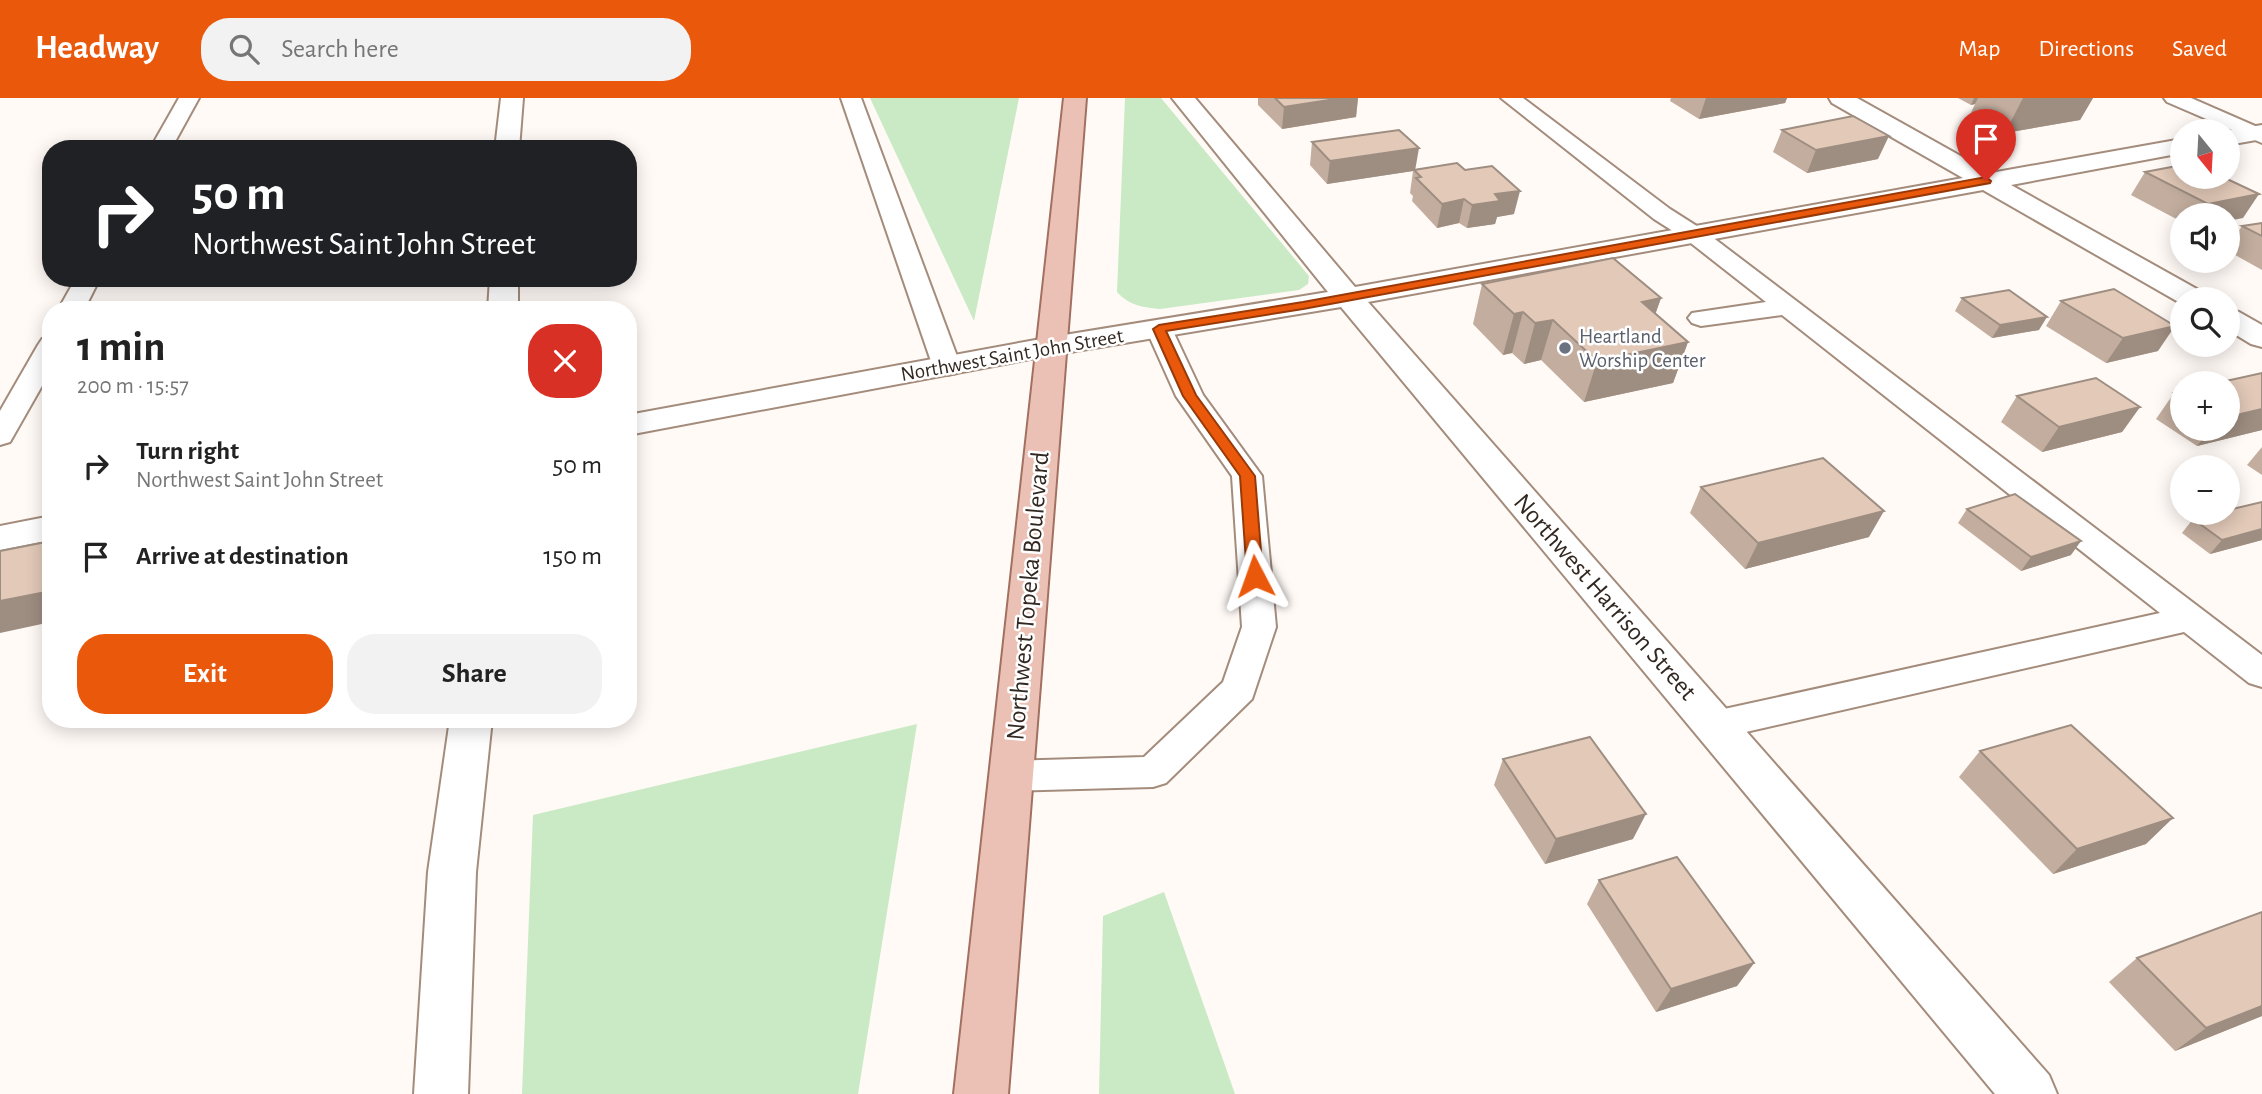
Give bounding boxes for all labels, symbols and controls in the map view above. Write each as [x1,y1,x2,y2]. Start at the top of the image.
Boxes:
search box [201,18,691,81]
icon: search [225,30,263,68]
text: Headway [35,32,159,65]
text: Search here [281,36,399,62]
text: Map [1958,37,2000,61]
text: Directions [2038,37,2134,61]
text: Saved [2172,37,2227,61]
pin [1956,109,2016,181]
north arrow [2170,119,2240,189]
map controls [2170,119,2240,525]
icon: arrive [1967,120,2005,158]
icon: right [77,168,168,259]
text: 50 m [192,170,286,219]
button: sound [2170,203,2240,273]
text: Northwest Saint John Street [192,228,536,260]
button: search [2170,287,2240,357]
button: close [528,324,602,398]
street label: Northwest Saint John Street [899,325,1125,385]
text: 1 min [77,326,166,368]
place label: Heartland Worship Center [1579,326,1706,371]
marker: Heartland Worship Center [1557,340,1573,356]
button: + [2170,371,2240,441]
text: 200 m · 15:57 [77,375,189,398]
text: Turn right [136,438,239,464]
icon: right [77,447,115,485]
street label: Northwest Topeka Boulevard [1002,451,1054,741]
text: 50 m [552,452,602,478]
button: − [2170,455,2240,525]
text: Northwest Saint John Street [136,469,383,492]
street label: Northwest Harrison Street [1509,489,1701,705]
icon: arrive [77,538,115,576]
position arrow [1218,539,1292,613]
text: Arrive at destination [136,543,349,569]
text: 150 m [543,543,602,569]
button: Exit [77,634,333,714]
button: Share [347,634,602,714]

